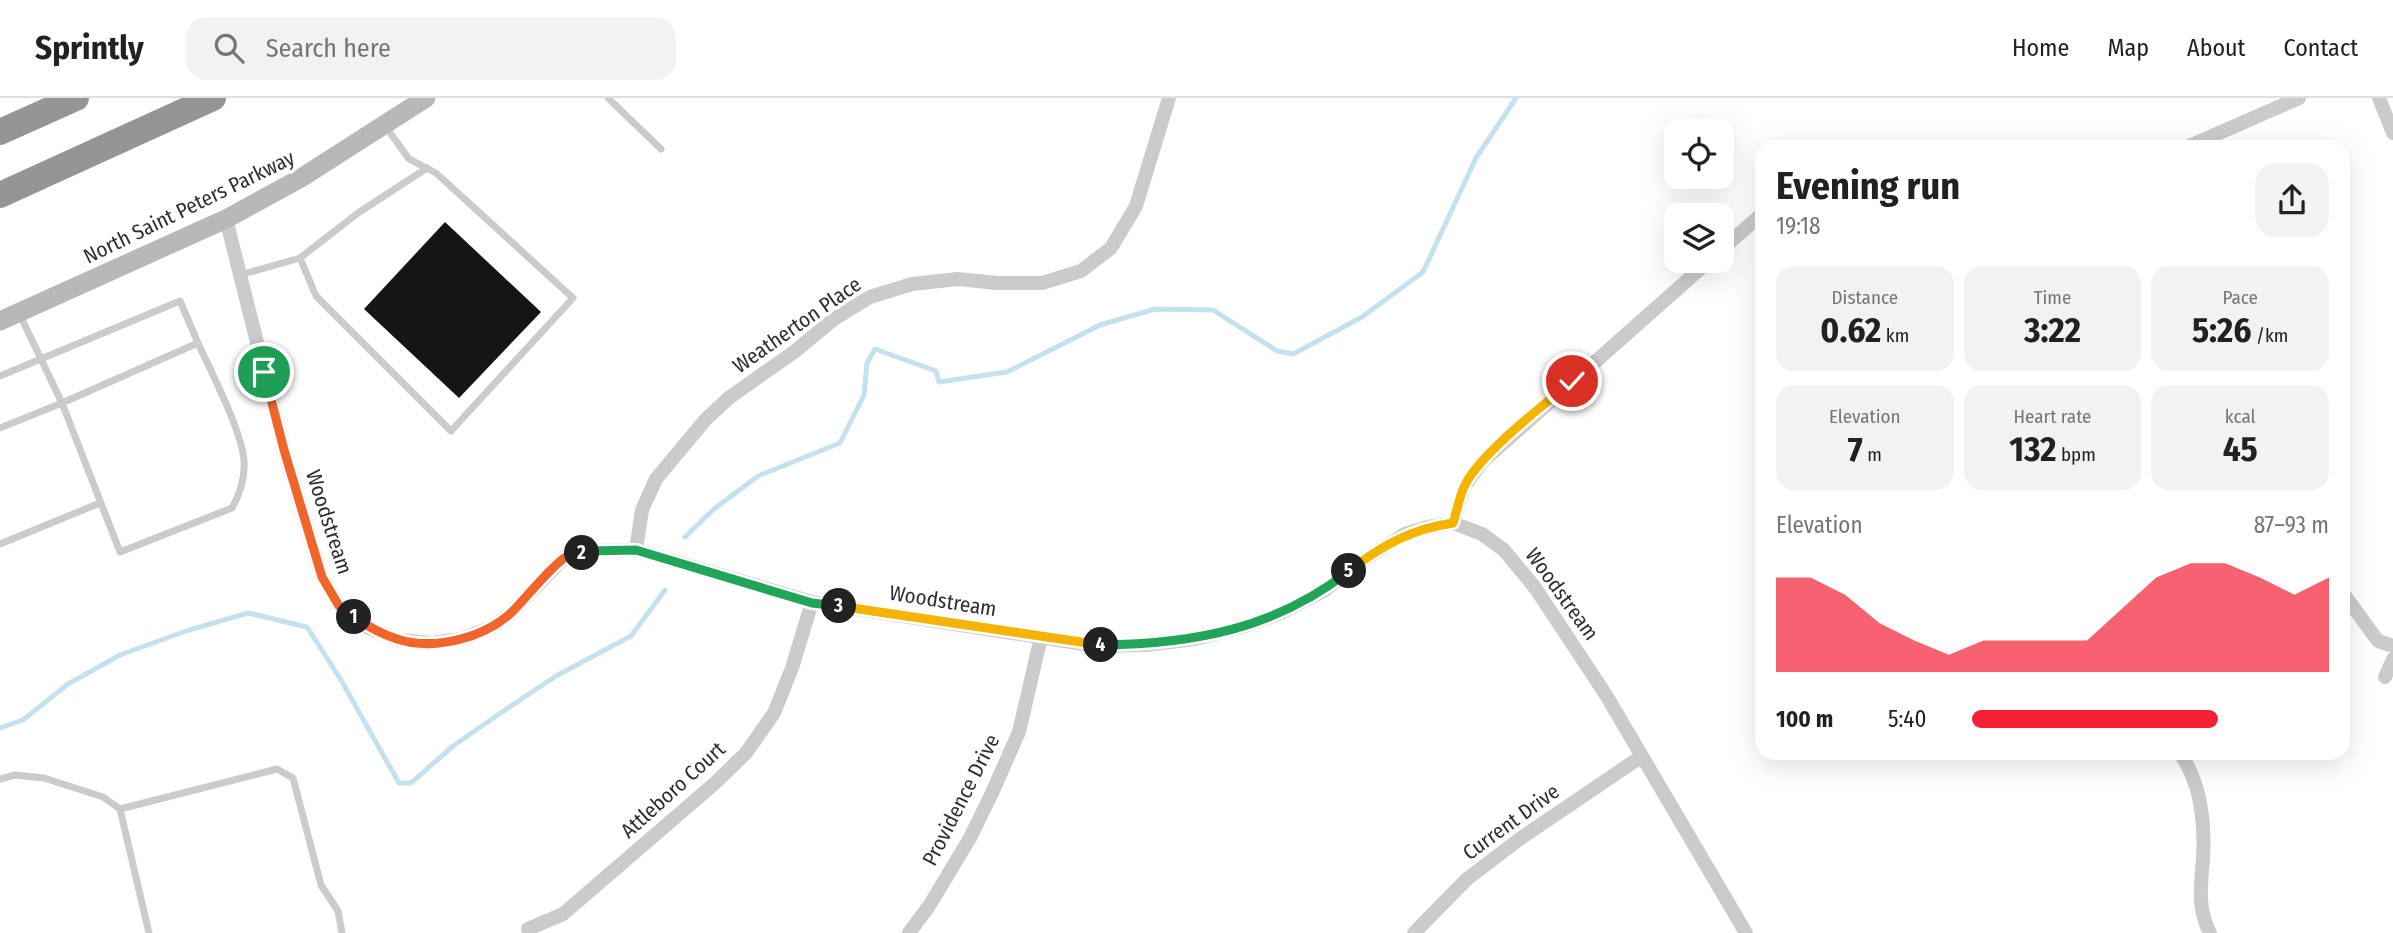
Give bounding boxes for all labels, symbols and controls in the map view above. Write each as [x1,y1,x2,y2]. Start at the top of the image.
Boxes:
search box [186,17,676,80]
text: Sprintly [35,28,144,68]
icon: search [210,29,248,67]
text: Search here [266,33,391,64]
text: Home [2012,34,2069,62]
text: Map [2107,34,2149,62]
text: About [2187,34,2245,62]
text: Contact [2283,34,2358,62]
map controls [1664,119,1734,273]
button: locate [1664,119,1734,189]
street label: North Saint Peters Parkway [79,144,299,269]
text: Evening run [1776,163,1960,209]
button: share [2255,163,2329,237]
button: layers [1664,203,1734,273]
text: 19:18 [1776,212,1821,240]
street label: Weatherton Place [728,271,866,379]
text: Distance [1832,286,1898,309]
text: Time [2034,286,2071,309]
text: Pace [2222,286,2258,309]
text: 0.62 [1820,309,1881,351]
text: 3:22 [2024,309,2081,351]
text: 5:26 [2192,309,2252,351]
text: km [1881,324,1909,347]
text: /km [2252,324,2288,347]
pin [234,342,294,402]
pin [1542,351,1602,411]
icon: arrive [245,353,283,391]
icon: check [1553,362,1591,400]
text: Elevation [1829,405,1901,428]
text: Heart rate [2013,405,2092,428]
text: kcal [2225,405,2256,428]
text: 7 [1848,428,1863,470]
text: 132 [2009,428,2056,470]
text: 45 [2223,428,2258,470]
text: m [1863,443,1882,466]
text: bpm [2056,443,2096,466]
street label: Woodstream [300,467,358,577]
text: Elevation [1776,511,1863,539]
text: 87–93 m [2254,511,2329,539]
pin: 2 [564,536,600,570]
text: 2 [577,541,586,564]
street label: Woodstream [1520,543,1604,645]
pin: 5 [1332,554,1366,588]
text: 5 [1344,559,1353,582]
street label: Woodstream [888,580,998,622]
pin: 3 [822,588,856,624]
text: 3 [834,594,843,617]
pin: 1 [336,600,372,634]
text: 1 [349,605,358,628]
pin: 4 [1084,628,1118,662]
text: 4 [1096,633,1105,656]
text: 100 m [1776,705,1833,733]
text: 5:40 [1888,705,1926,733]
street label: Providence Drive [917,730,1005,870]
street label: Attleboro Court [615,736,731,844]
street label: Current Drive [1458,778,1564,866]

